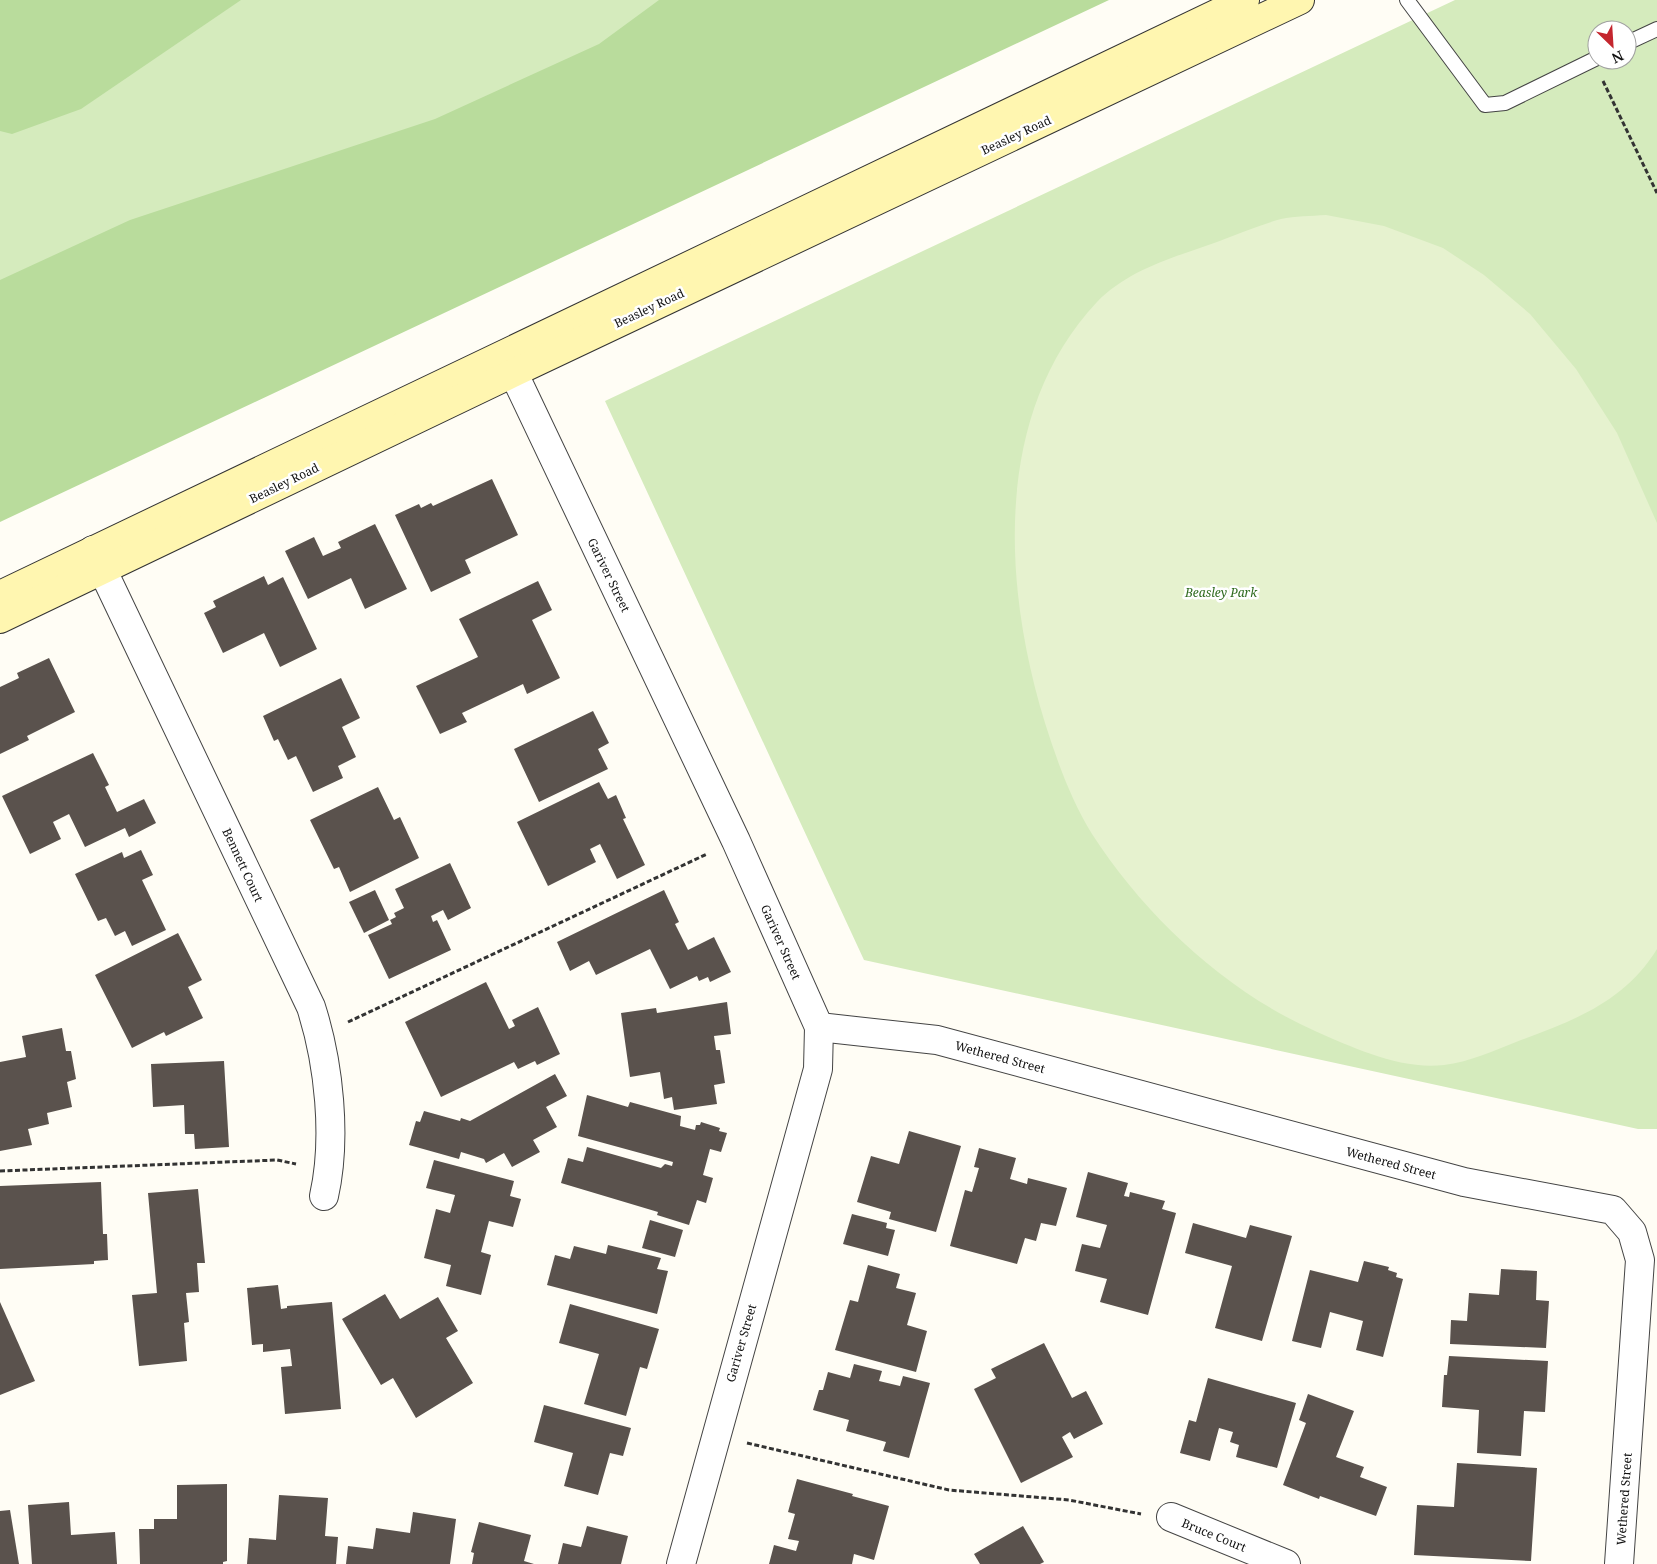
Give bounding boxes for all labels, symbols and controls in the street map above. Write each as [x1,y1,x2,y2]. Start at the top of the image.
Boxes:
north arrow [1587,20,1637,70]
text: N [1609,46,1627,68]
street label: Beasley Road [978,111,1054,159]
street label: Beasley Road [611,284,687,332]
street label: Beasley Road [246,459,322,507]
street label: Gariver Street [584,535,634,615]
park label: Beasley Park [1184,584,1258,601]
street label: Bennett Court [218,825,268,905]
street label: Gariver Street [757,902,805,982]
street label: Wethered Street [953,1037,1047,1077]
street label: Wethered Street [1344,1143,1438,1183]
street label: Gariver Street [722,1302,760,1384]
street label: Wethered Street [1612,1452,1636,1546]
street label: Bruce Court [1179,1514,1249,1556]

